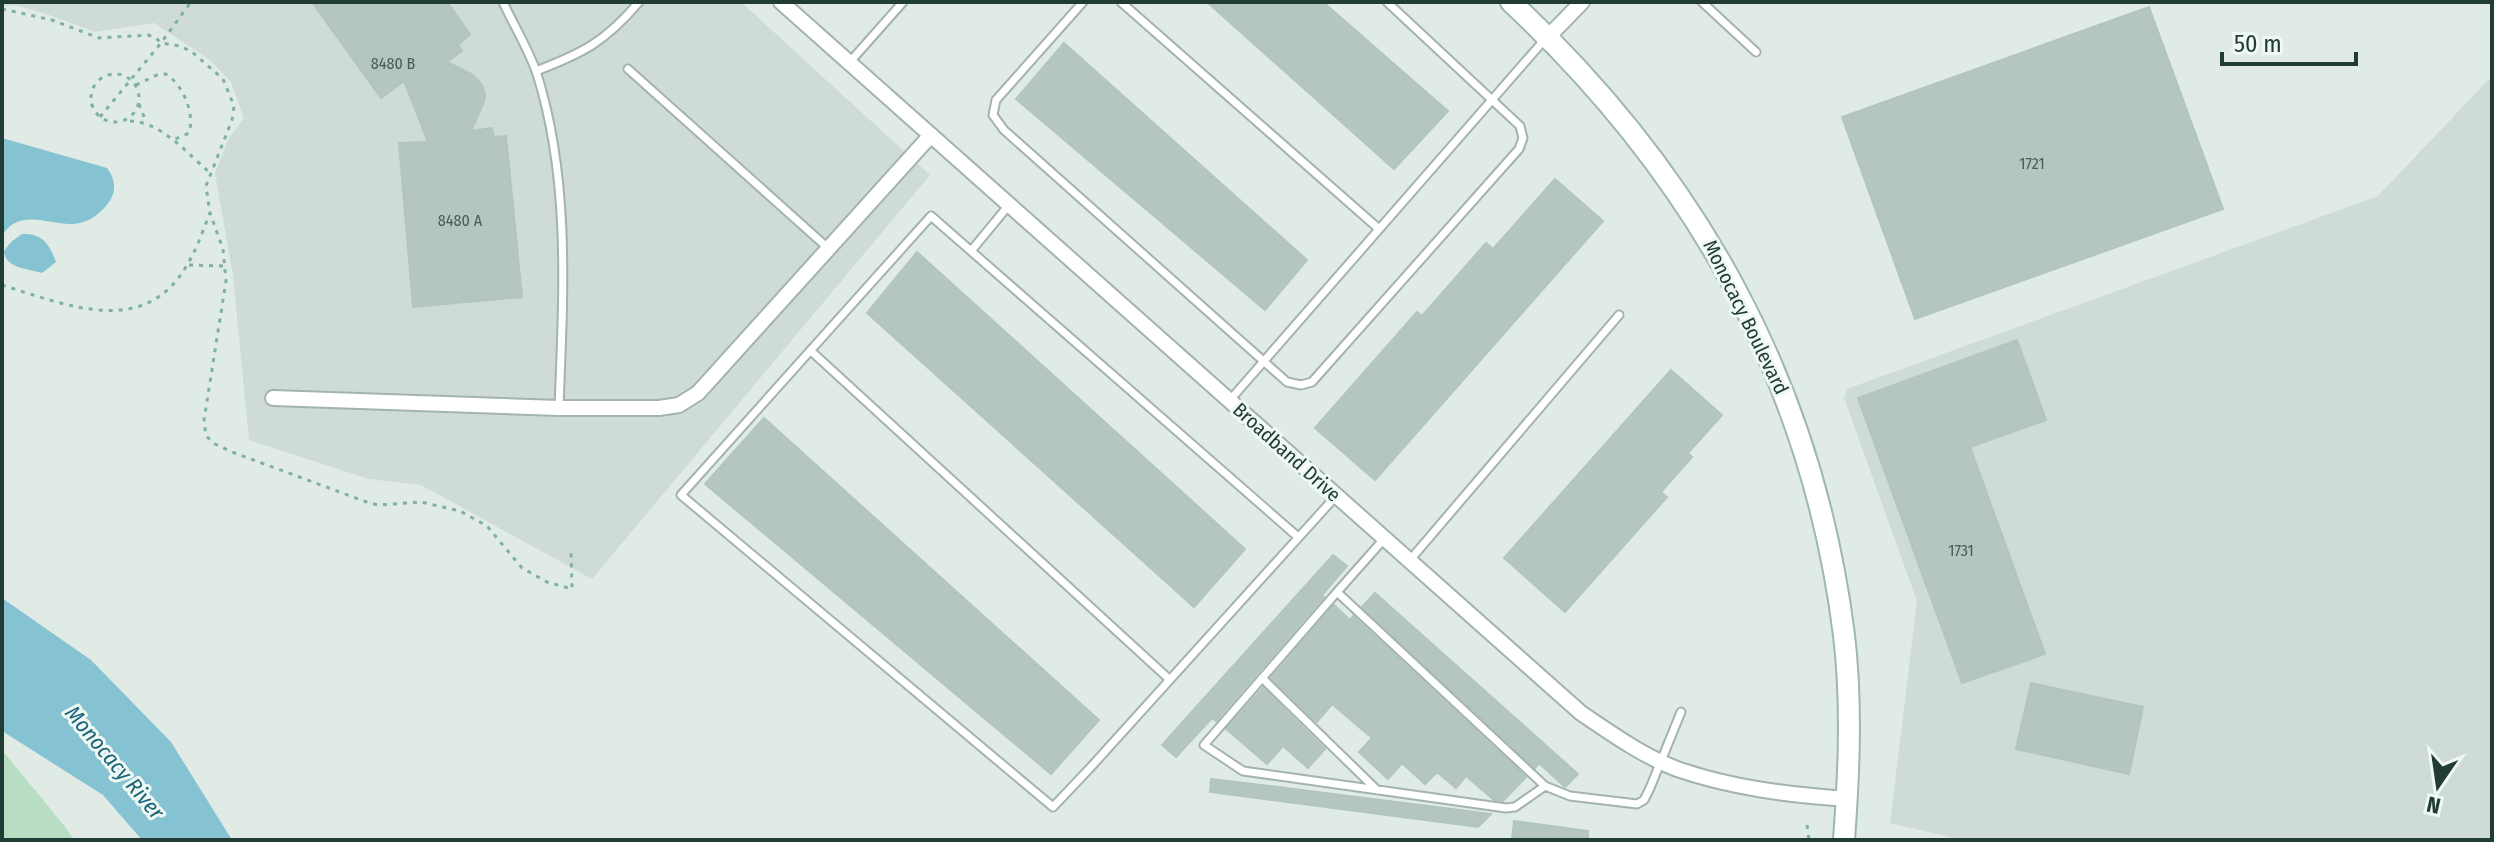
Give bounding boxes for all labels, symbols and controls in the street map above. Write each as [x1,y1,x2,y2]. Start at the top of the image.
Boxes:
scale bar [2222,16,2356,66]
text: 50 m [2234,30,2282,58]
house number: 8480 B [371,54,416,73]
house number: 1721 [2019,154,2045,173]
house number: 8480 A [438,211,483,230]
street label: Monocacy Boulevard [1698,236,1794,398]
street label: Broadband Drive [1228,397,1346,507]
house number: 1731 [1948,541,1974,560]
water label: Monocacy River [59,700,171,826]
north arrow [2398,746,2478,826]
text: N [2424,790,2443,820]

